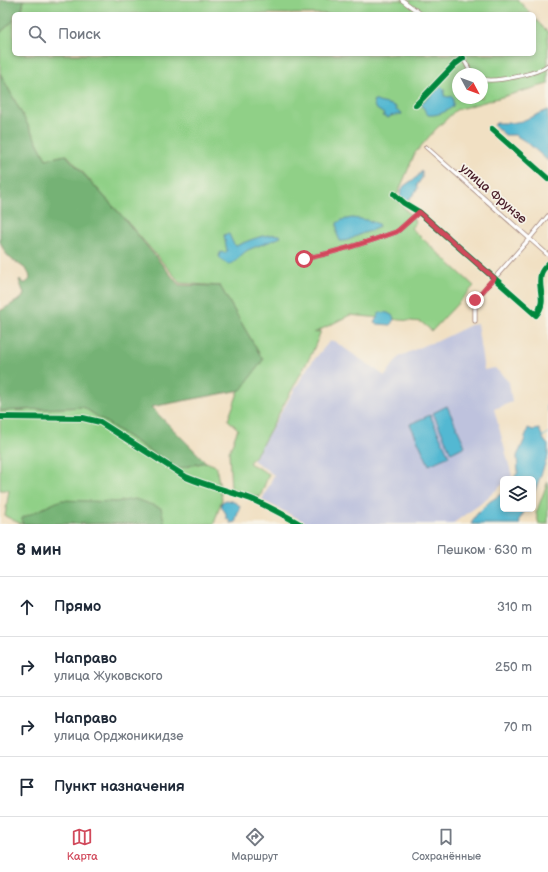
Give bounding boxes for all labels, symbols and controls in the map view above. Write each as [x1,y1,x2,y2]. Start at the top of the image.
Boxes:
search box [12,12,536,56]
icon: search [26,23,48,45]
text: Поиск [58,25,101,44]
north arrow [452,68,488,104]
street label: улица Фрунзе [456,160,530,227]
route start [295,250,313,268]
route end [466,291,484,309]
map controls [500,476,536,512]
button: layers [500,476,536,512]
text: 8 мин [16,540,62,560]
text: Пешком · 630 m [437,542,532,558]
icon: ahead [16,596,38,618]
text: Прямо [54,597,101,616]
text: 310 m [497,599,532,615]
text: Направо [54,649,117,668]
icon: right [16,656,38,678]
text: 250 m [495,659,532,675]
text: улица Жуковского [54,668,163,684]
text: Направо [54,709,117,728]
icon: right [16,716,38,738]
text: 70 m [504,719,532,735]
text: улица Орджоникидзе [54,728,184,744]
icon: arrive [16,776,38,798]
text: Пункт назначения [54,777,185,796]
tab: Карта [67,826,98,863]
tab: Маршрут [231,826,278,863]
tab: Сохранённые [412,826,481,863]

